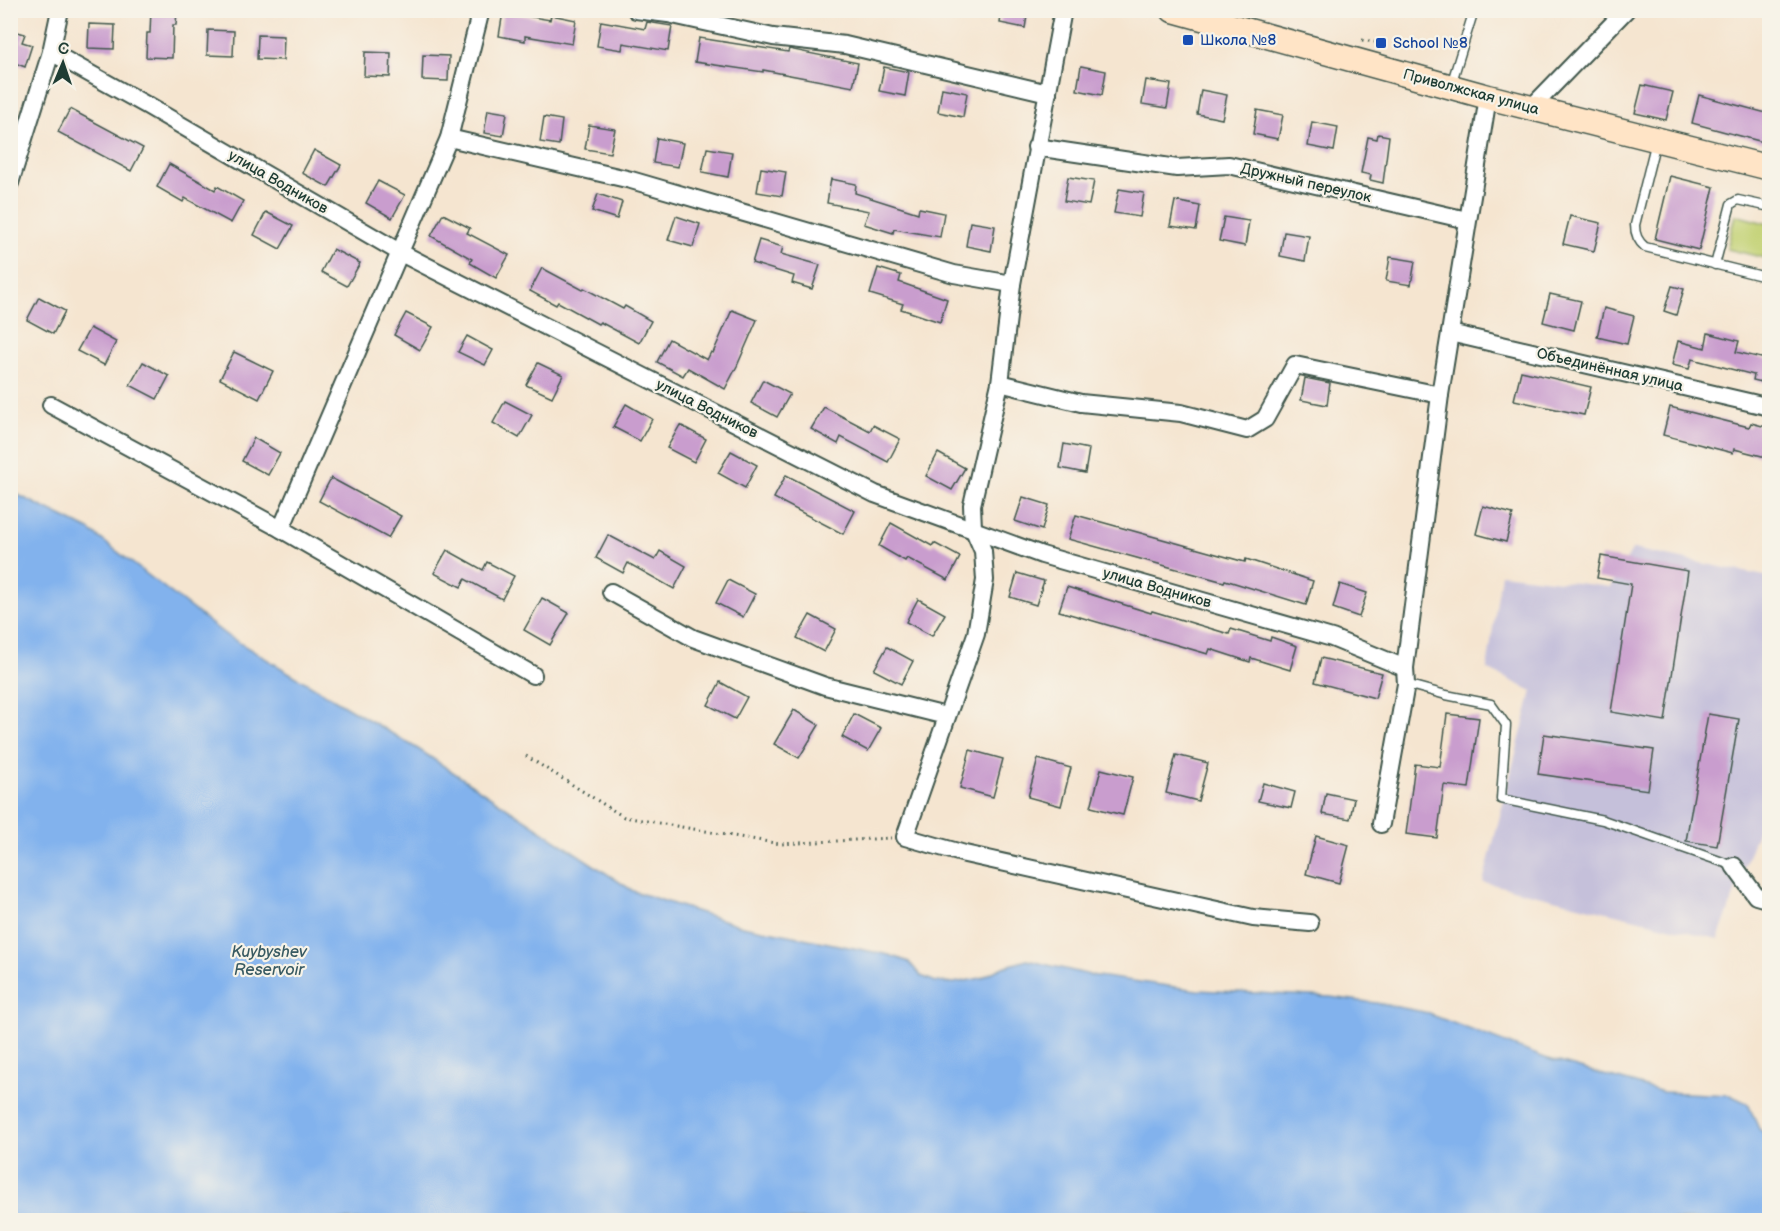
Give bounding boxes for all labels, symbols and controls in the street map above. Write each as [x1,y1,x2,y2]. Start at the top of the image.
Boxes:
place label: Школа №8 [1200,31,1276,50]
north arrow [33,33,93,93]
marker: Школа №8 [1181,33,1195,47]
place label: School №8 [1393,34,1468,53]
marker: School №8 [1374,36,1388,50]
text: С [58,40,69,59]
street label: Приволжская улица [1401,65,1541,119]
street label: улица Водников [225,146,331,218]
street label: Дружный переулок [1239,159,1373,207]
street label: Объединённая улица [1535,344,1685,396]
street label: улица Водников [653,375,761,443]
street label: улица Водников [1101,563,1214,613]
water label: Kuybyshev Reservoir [231,943,308,980]

